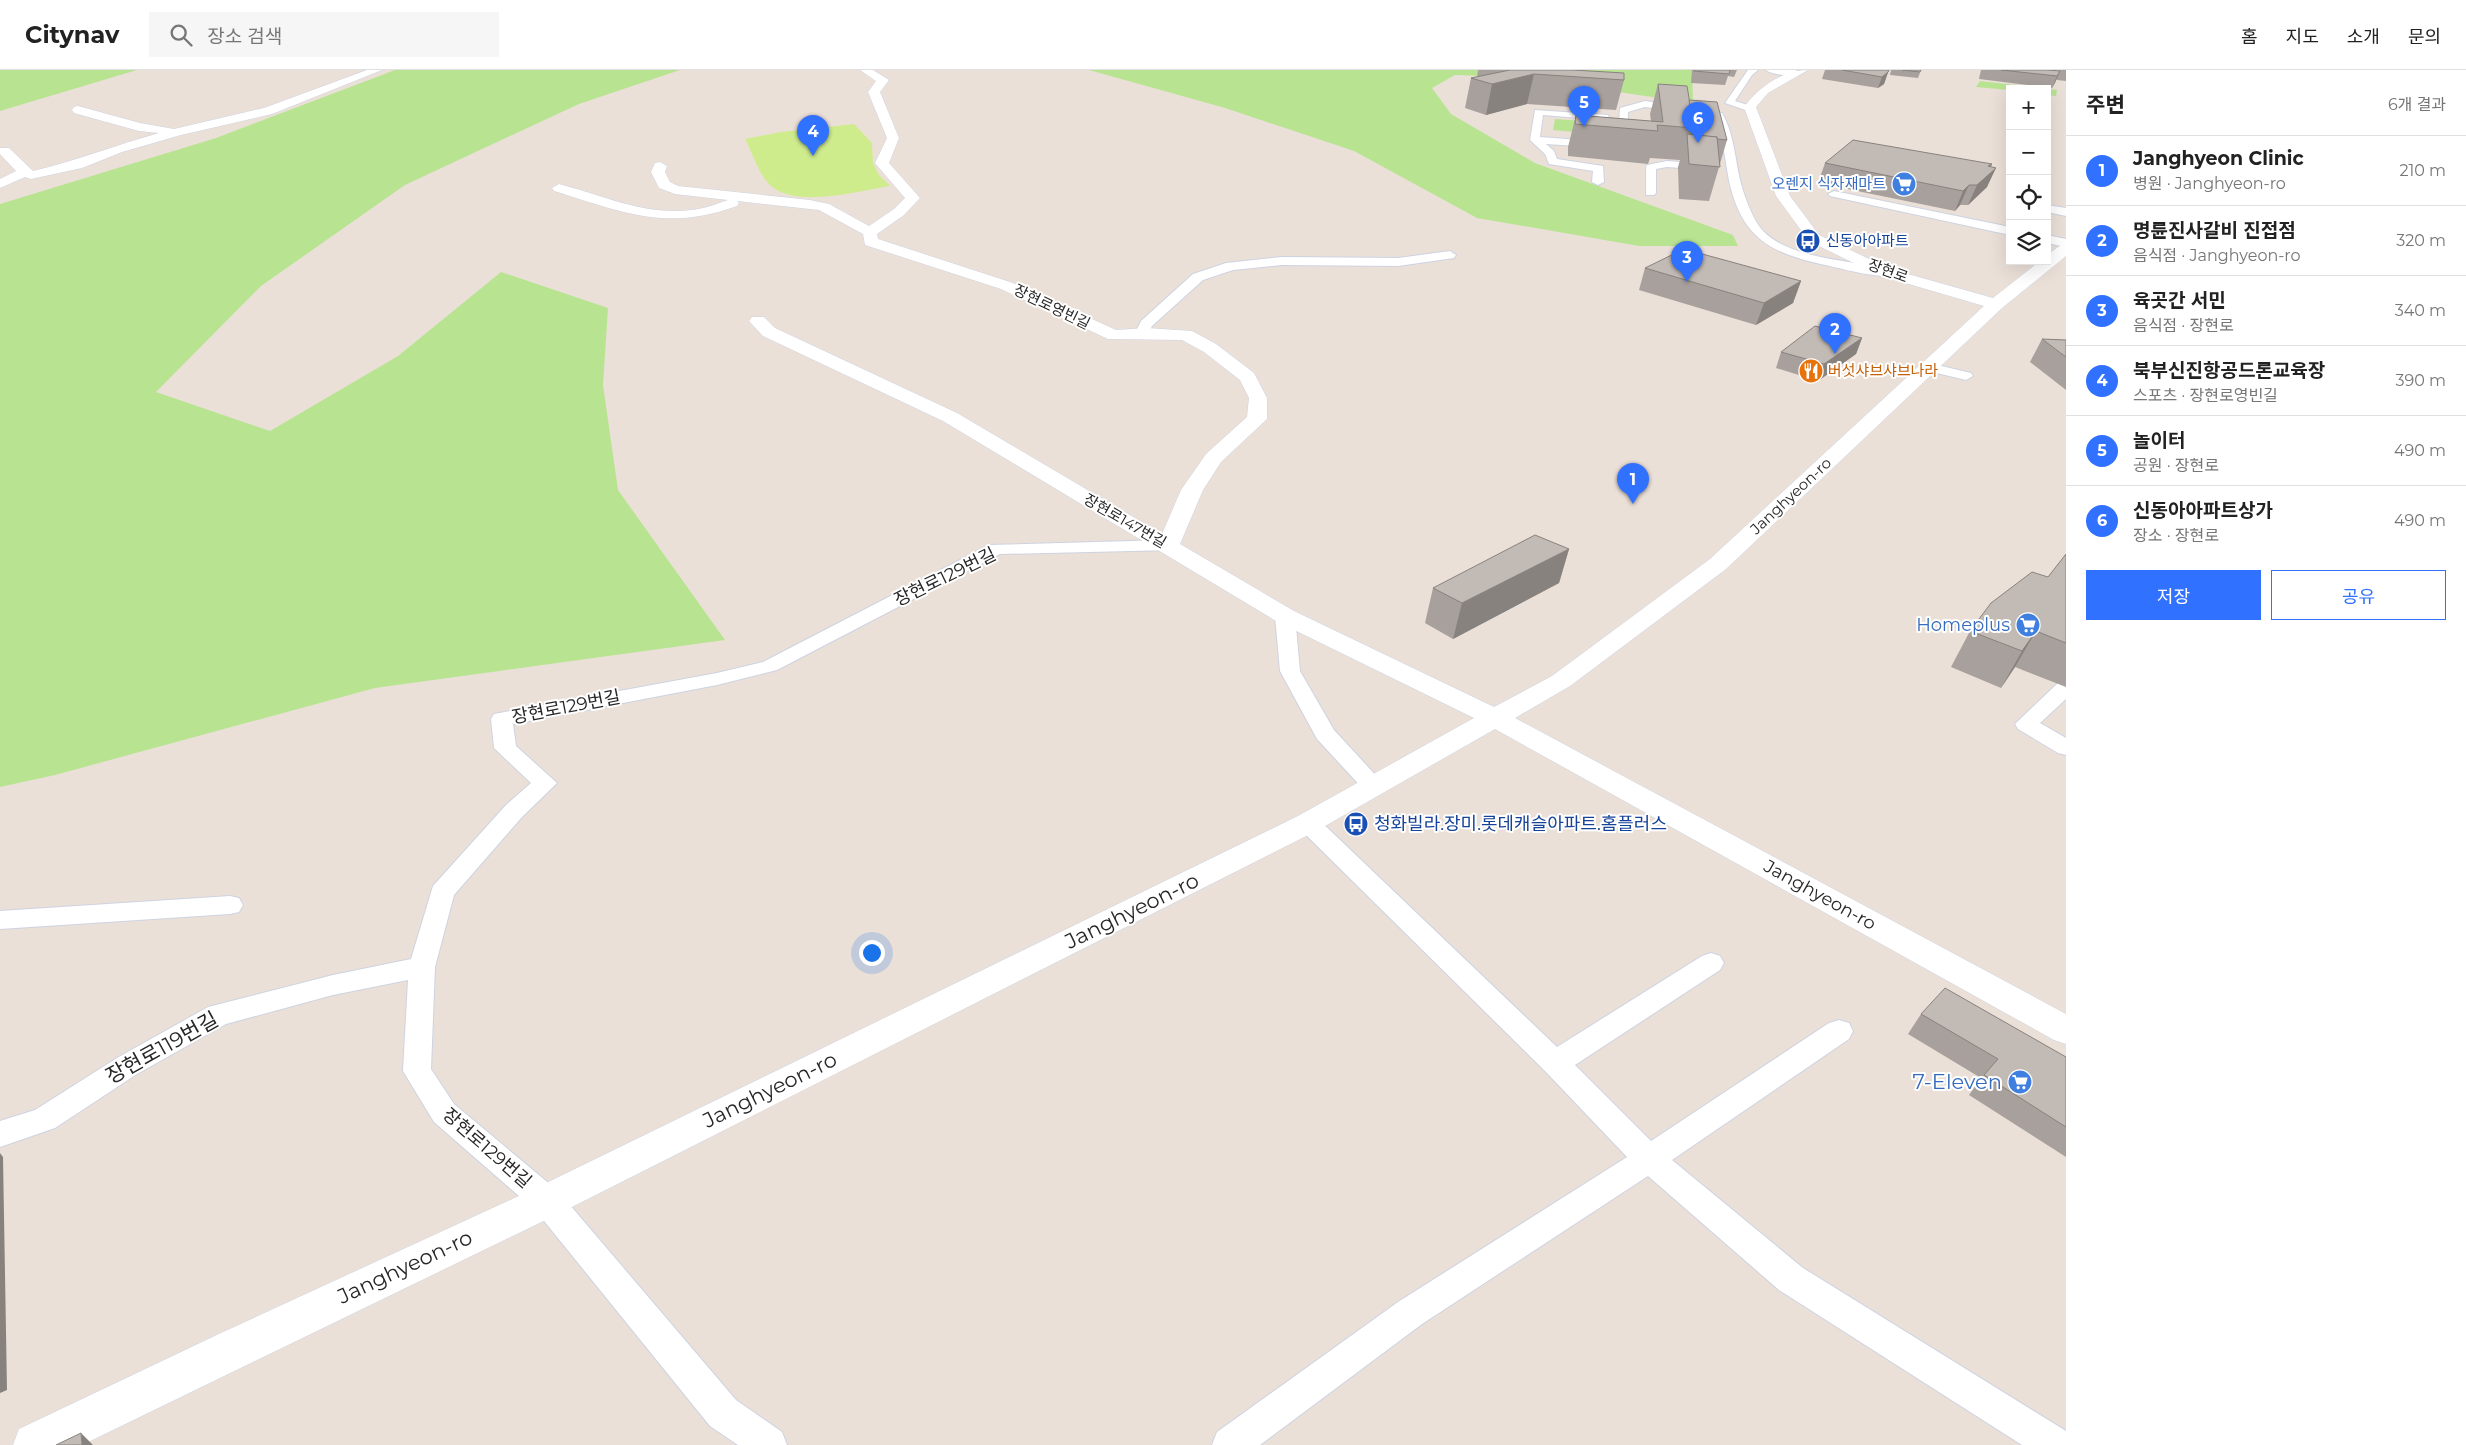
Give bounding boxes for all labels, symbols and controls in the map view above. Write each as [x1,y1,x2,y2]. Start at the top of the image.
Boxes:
search box [149,12,499,57]
text: Citynav [25,20,119,49]
icon: search [167,21,195,49]
text: 장소 검색 [207,25,282,48]
text: 홈 [2241,26,2258,48]
text: 지도 [2286,26,2319,48]
text: 소개 [2347,26,2380,48]
text: 문의 [2408,26,2441,48]
map controls [2006,85,2051,265]
button: + [2006,85,2051,130]
pin: 5 [1568,86,1600,127]
text: 주변 [2086,92,2125,117]
text: 6개 결과 [2388,95,2446,114]
pin: 6 [1682,102,1714,143]
pin: 4 [797,115,829,156]
button: − [2006,130,2051,175]
text: Janghyeon Clinic [2133,147,2304,170]
text: 1 [2099,161,2105,180]
text: 210 m [2399,161,2446,180]
supermarket icon: 오렌지 식자재마트 [1891,171,1917,197]
place label: 오렌지 식자재마트 [1772,174,1886,193]
text: 병원 · Janghyeon-ro [2133,174,2286,193]
button: locate [2006,175,2051,220]
text: 명륜진사갈비 진접점 [2133,219,2296,242]
button: layers [2006,220,2051,265]
bus stop icon: 신동아아파트 [1795,228,1821,254]
place label: 신동아아파트 [1826,231,1909,250]
text: 2 [2097,231,2107,250]
text: 320 m [2396,231,2446,250]
pin: 3 [1671,241,1703,282]
text: 음식점 · Janghyeon-ro [2133,246,2301,265]
street label: 장현로 [1865,255,1911,287]
street label: 장현로영빈길 [1011,280,1094,333]
text: 육곳간 서민 [2133,289,2226,312]
text: 3 [2097,301,2107,320]
text: 340 m [2395,301,2446,320]
pin: 2 [1819,313,1851,354]
text: 음식점 · 장현로 [2133,316,2234,335]
restaurant icon: 버섯샤브샤브나라 [1798,358,1824,384]
text: 북부신진항공드론교육장 [2133,359,2325,382]
place label: 버섯샤브샤브나라 [1828,361,1939,380]
text: 4 [2096,371,2108,390]
text: 390 m [2395,371,2446,390]
text: 스포츠 · 장현로영빈길 [2133,386,2278,405]
text: 놀이터 [2133,429,2185,452]
text: 5 [2097,441,2107,460]
text: 490 m [2394,441,2446,460]
street label: Janghyeon-ro [1745,453,1835,539]
text: 공원 · 장현로 [2133,456,2219,475]
pin: 1 [1617,463,1649,504]
street label: 장현로147번길 [1080,489,1170,552]
text: 신동아아파트상가 [2133,499,2273,522]
text: 6 [2097,511,2107,530]
text: 490 m [2394,511,2446,530]
text: 장소 · 장현로 [2133,526,2219,545]
street label: 장현로129번길 [891,543,999,611]
button: 저장 [2086,570,2261,620]
button: 공유 [2271,570,2446,620]
supermarket icon: Homeplus [2015,612,2041,638]
place label: Homeplus [1916,614,2010,636]
street label: 장현로129번길 [510,686,622,728]
bus stop icon: 청화빌라.장미.롯데캐슬아파트.홈플러스 [1343,811,1369,837]
place label: 청화빌라.장미.롯데캐슬아파트.홈플러스 [1374,813,1667,835]
street label: Janghyeon-ro [1759,855,1880,935]
street label: Janghyeon-ro [1060,867,1203,954]
your location [859,940,885,966]
street label: 장현로119번길 [101,1006,222,1089]
street label: Janghyeon-ro [698,1046,841,1133]
place label: 7-Eleven [1913,1069,2002,1094]
supermarket icon: 7-Eleven [2007,1069,2033,1095]
street label: 장현로129번길 [438,1103,536,1193]
street label: Janghyeon-ro [333,1224,476,1309]

